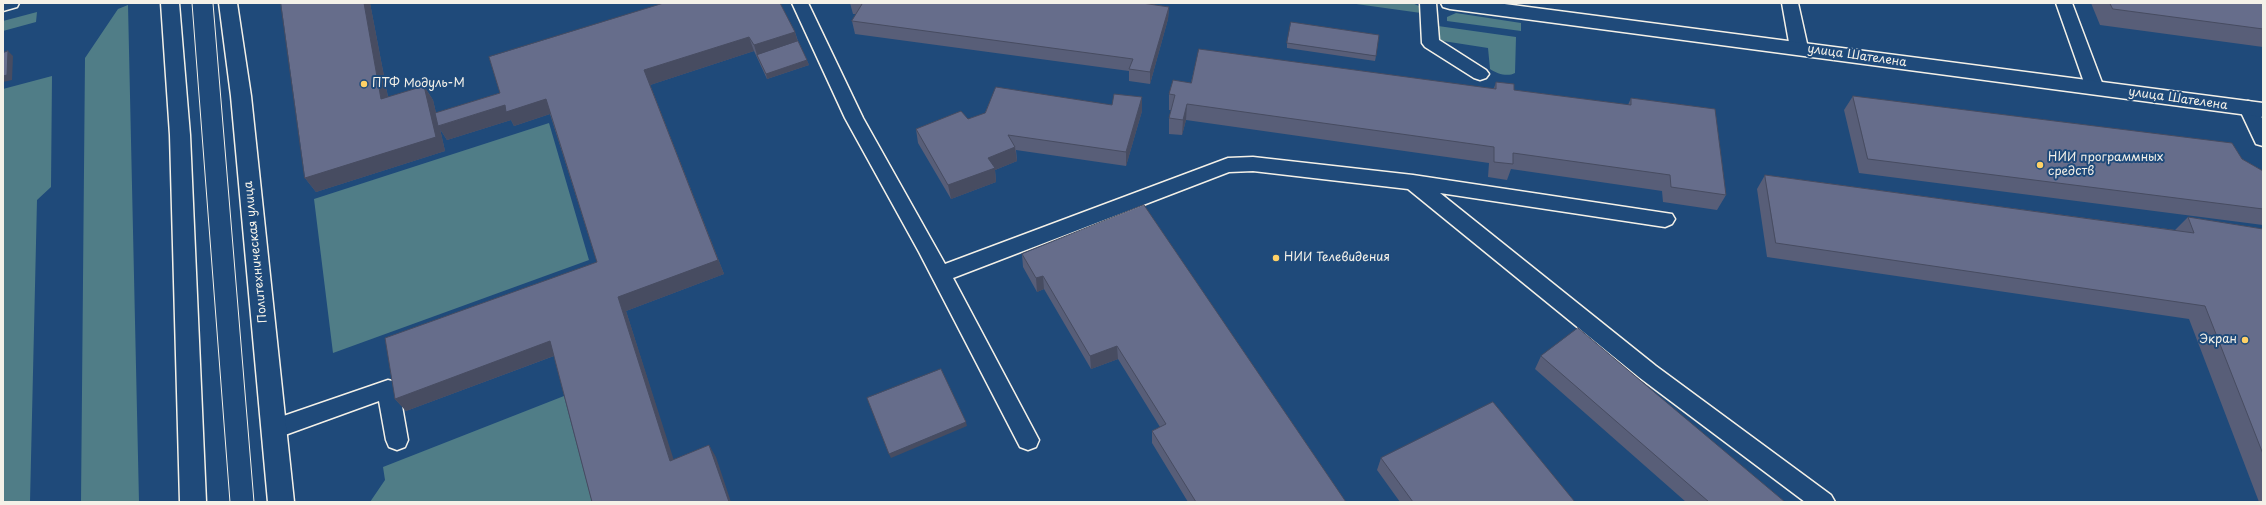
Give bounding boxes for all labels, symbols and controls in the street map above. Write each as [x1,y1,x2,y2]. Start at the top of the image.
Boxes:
street label: улица Шателена [1806,42,1908,70]
place label: ПТФ Модуль-М [372,77,465,91]
marker: ПТФ Модуль-М [359,79,369,89]
street label: улица Шателена [2127,85,2229,113]
place label: НИИ программных средств [2048,151,2163,179]
marker: НИИ программных средств [2035,160,2045,170]
street label: Политехническая улица [241,180,271,324]
place label: НИИ Телевидения [1284,251,1390,265]
marker: НИИ Телевидения [1271,253,1281,263]
place label: Экран [2199,333,2237,347]
marker: Экран [2240,335,2250,345]

